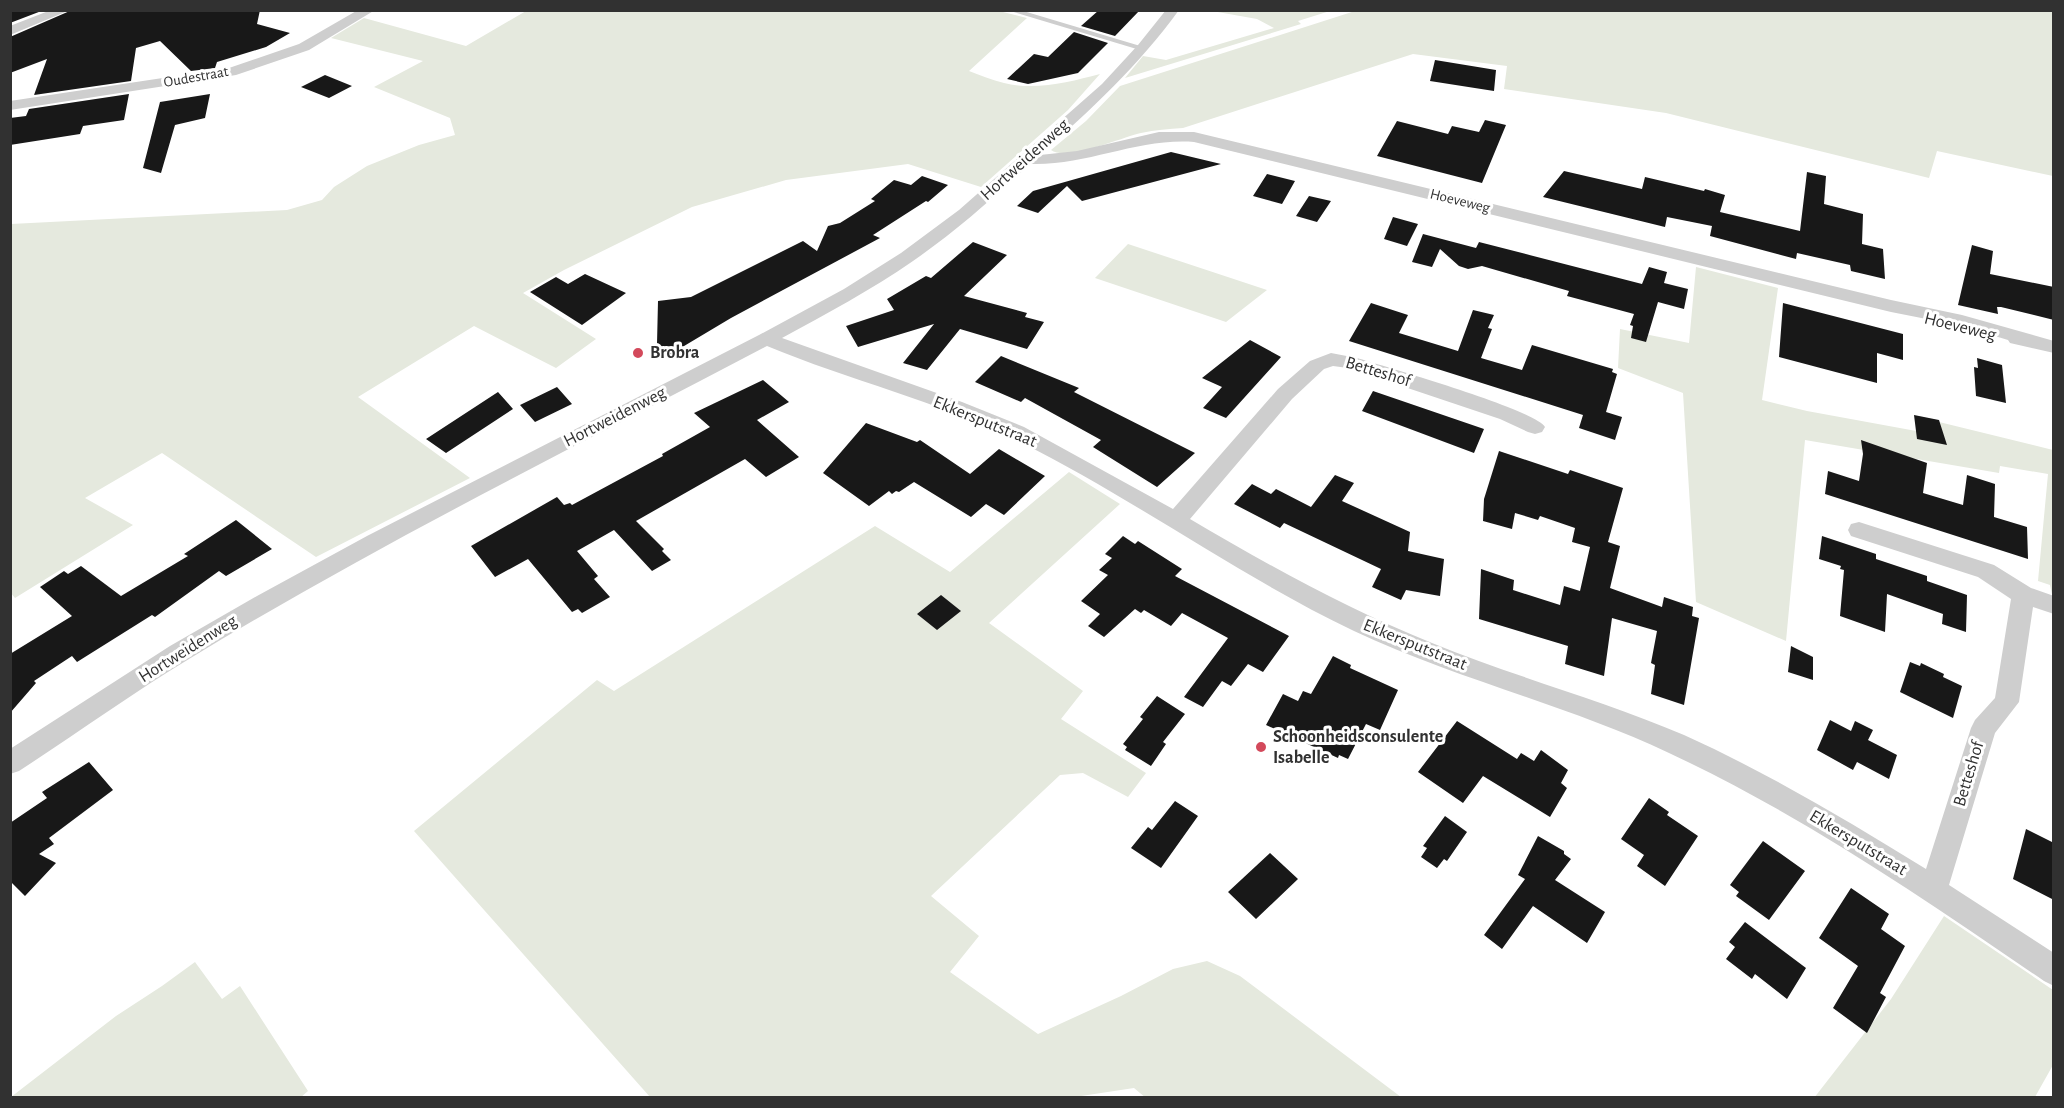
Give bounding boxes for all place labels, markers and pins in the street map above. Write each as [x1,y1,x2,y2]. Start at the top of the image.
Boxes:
place label: Brobra [650,344,700,362]
marker: Brobra [631,346,645,360]
place label: Schoonheidsconsulente Isabelle [1273,728,1443,767]
marker: Schoonheidsconsulente Isabelle [1254,740,1268,754]

